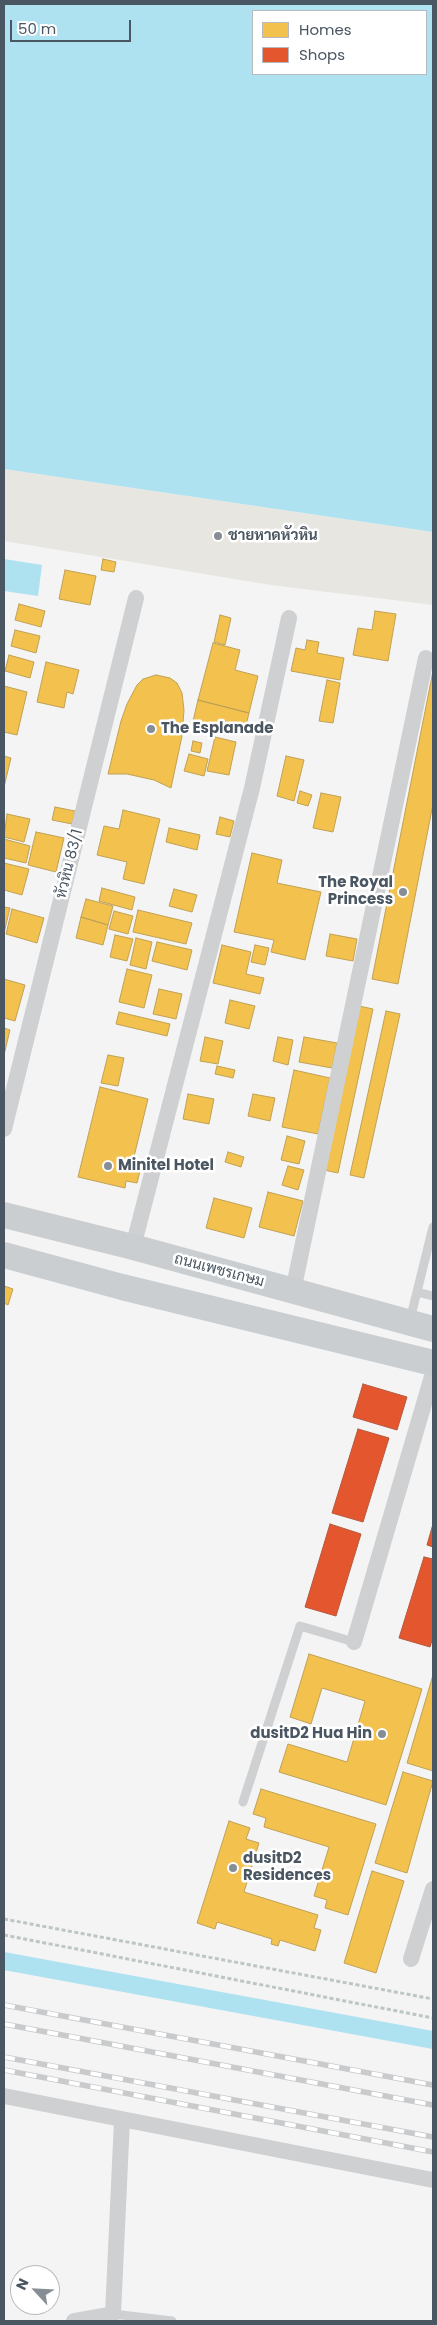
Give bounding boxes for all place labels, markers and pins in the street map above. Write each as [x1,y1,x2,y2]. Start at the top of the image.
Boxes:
place label: ชายหาดหัวหิน [228,527,318,545]
marker: ชายหาดหัวหิน [212,530,224,542]
place label: The Esplanade [161,720,273,738]
marker: The Esplanade [145,723,157,735]
place label: The Royal Princess [318,874,393,909]
marker: The Royal Princess [397,886,409,898]
place label: Minitel Hotel [118,1157,214,1175]
marker: Minitel Hotel [102,1160,114,1172]
place label: dusitD2 Hua Hin [250,1725,372,1743]
marker: dusitD2 Hua Hin [376,1728,388,1740]
place label: dusitD2 Residences [243,1850,331,1885]
marker: dusitD2 Residences [227,1862,239,1874]

